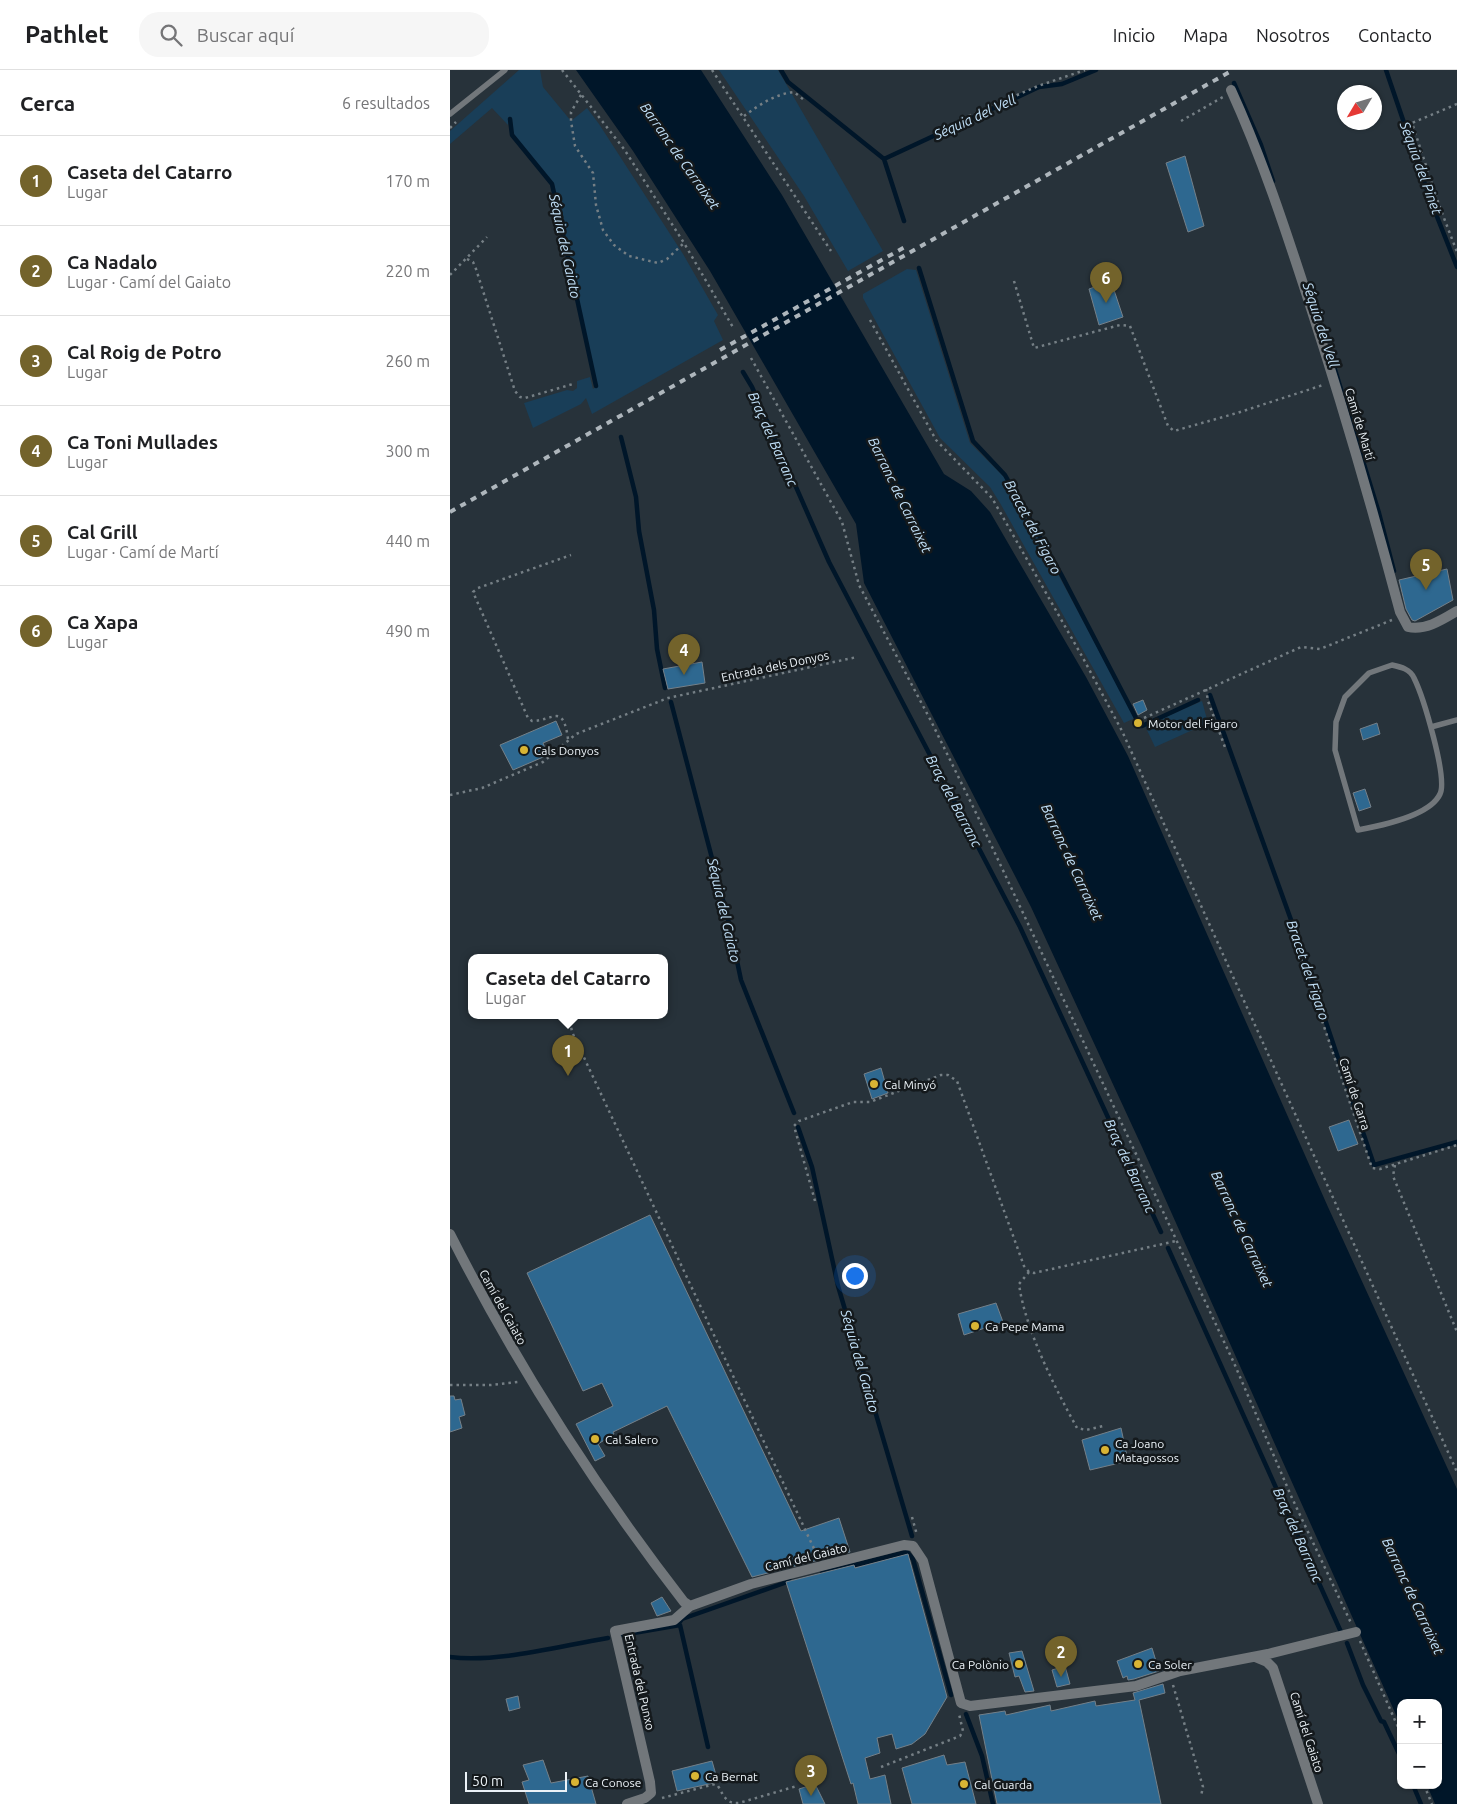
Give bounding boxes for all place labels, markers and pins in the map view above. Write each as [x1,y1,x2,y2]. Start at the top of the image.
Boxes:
pin: 6 [1090,262,1122,303]
pin: 5 [1410,549,1442,590]
pin: 4 [668,634,700,675]
marker: Motor del Figaro [1132,717,1144,729]
place label: Motor del Figaro [1148,717,1238,730]
marker: Cals Donyos [518,744,530,756]
place label: Cals Donyos [534,744,599,757]
pin: 1 [552,1035,584,1076]
marker: Cal Minyó [868,1078,880,1090]
place label: Cal Minyó [884,1078,936,1091]
marker: Ca Pepe Mama [969,1320,981,1332]
place label: Ca Pepe Mama [985,1320,1064,1333]
marker: Cal Salero [589,1433,601,1445]
place label: Cal Salero [605,1433,658,1446]
place label: Ca Joano Matagossos [1115,1437,1179,1464]
marker: Ca Joano Matagossos [1099,1444,1111,1456]
pin: 2 [1045,1636,1077,1677]
place label: Ca Polònio [952,1658,1009,1671]
marker: Ca Polònio [1013,1658,1025,1670]
marker: Ca Soler [1132,1658,1144,1670]
place label: Ca Soler [1148,1658,1192,1671]
pin: 3 [795,1755,827,1796]
marker: Ca Bernat [689,1770,701,1782]
place label: Ca Bernat [705,1770,758,1783]
marker: Ca Conose [569,1776,581,1788]
place label: Ca Conose [585,1776,641,1789]
marker: Cal Guarda [958,1778,970,1790]
place label: Cal Guarda [974,1778,1032,1791]

